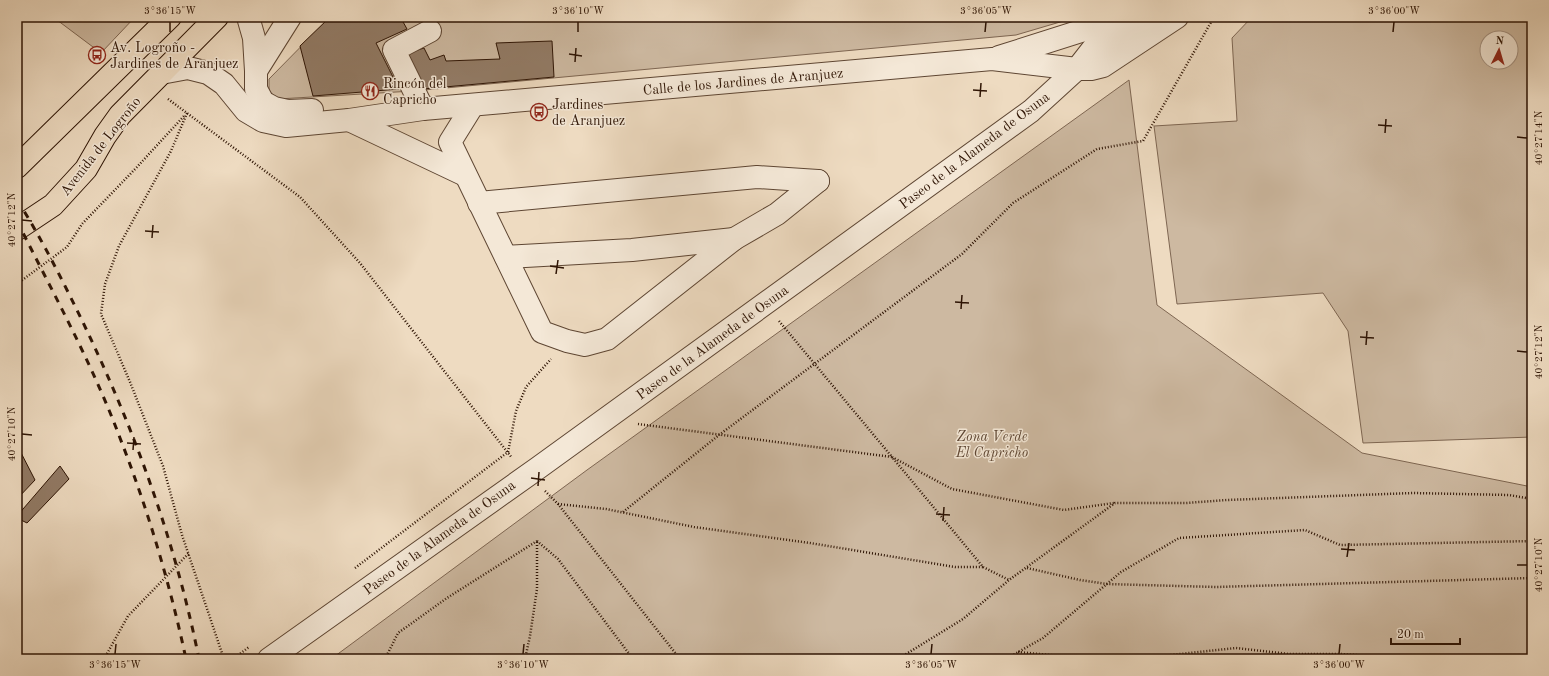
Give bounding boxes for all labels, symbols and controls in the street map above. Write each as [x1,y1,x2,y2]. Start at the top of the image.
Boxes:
text: 3°36'15"W [144,6,196,16]
text: 3°36'10"W [552,6,604,16]
text: 3°36'05"W [960,6,1012,16]
text: 3°36'00"W [1368,6,1420,16]
north arrow [1479,30,1519,70]
text: N [1495,36,1505,47]
place label: Av. Logroño - Jardines de Aranjuez [110,41,238,71]
bus stop icon: Av. Logroño - Jardines de Aranjuez [87,45,107,65]
street label: Calle de los Jardines de Aranjuez [642,66,844,98]
place label: Rincón del Capricho [383,77,447,107]
restaurant icon: Rincón del Capricho [360,81,380,101]
street label: Paseo de la Alameda de Osuna [897,90,1052,212]
street label: Avenida de Logroño [58,95,144,199]
place label: Jardines de Aranjuez [552,98,625,128]
bus stop icon: Jardines de Aranjuez [529,102,549,122]
text: 40°27'14"N [1534,110,1544,165]
text: 40°27'12"N [7,192,17,247]
street label: Paseo de la Alameda de Osuna [634,283,791,403]
text: 40°27'12"N [1534,324,1544,379]
text: 40°27'10"N [7,406,17,461]
park label: Zona Verde El Capricho [955,430,1028,461]
street label: Paseo de la Alameda de Osuna [361,478,518,598]
text: 40°27'10"N [1534,537,1544,592]
scale bar [1391,620,1460,646]
text: 20 m [1397,629,1424,641]
text: 3°36'15"W [89,660,141,670]
text: 3°36'10"W [497,660,549,670]
text: 3°36'05"W [905,660,957,670]
text: 3°36'00"W [1313,660,1365,670]

